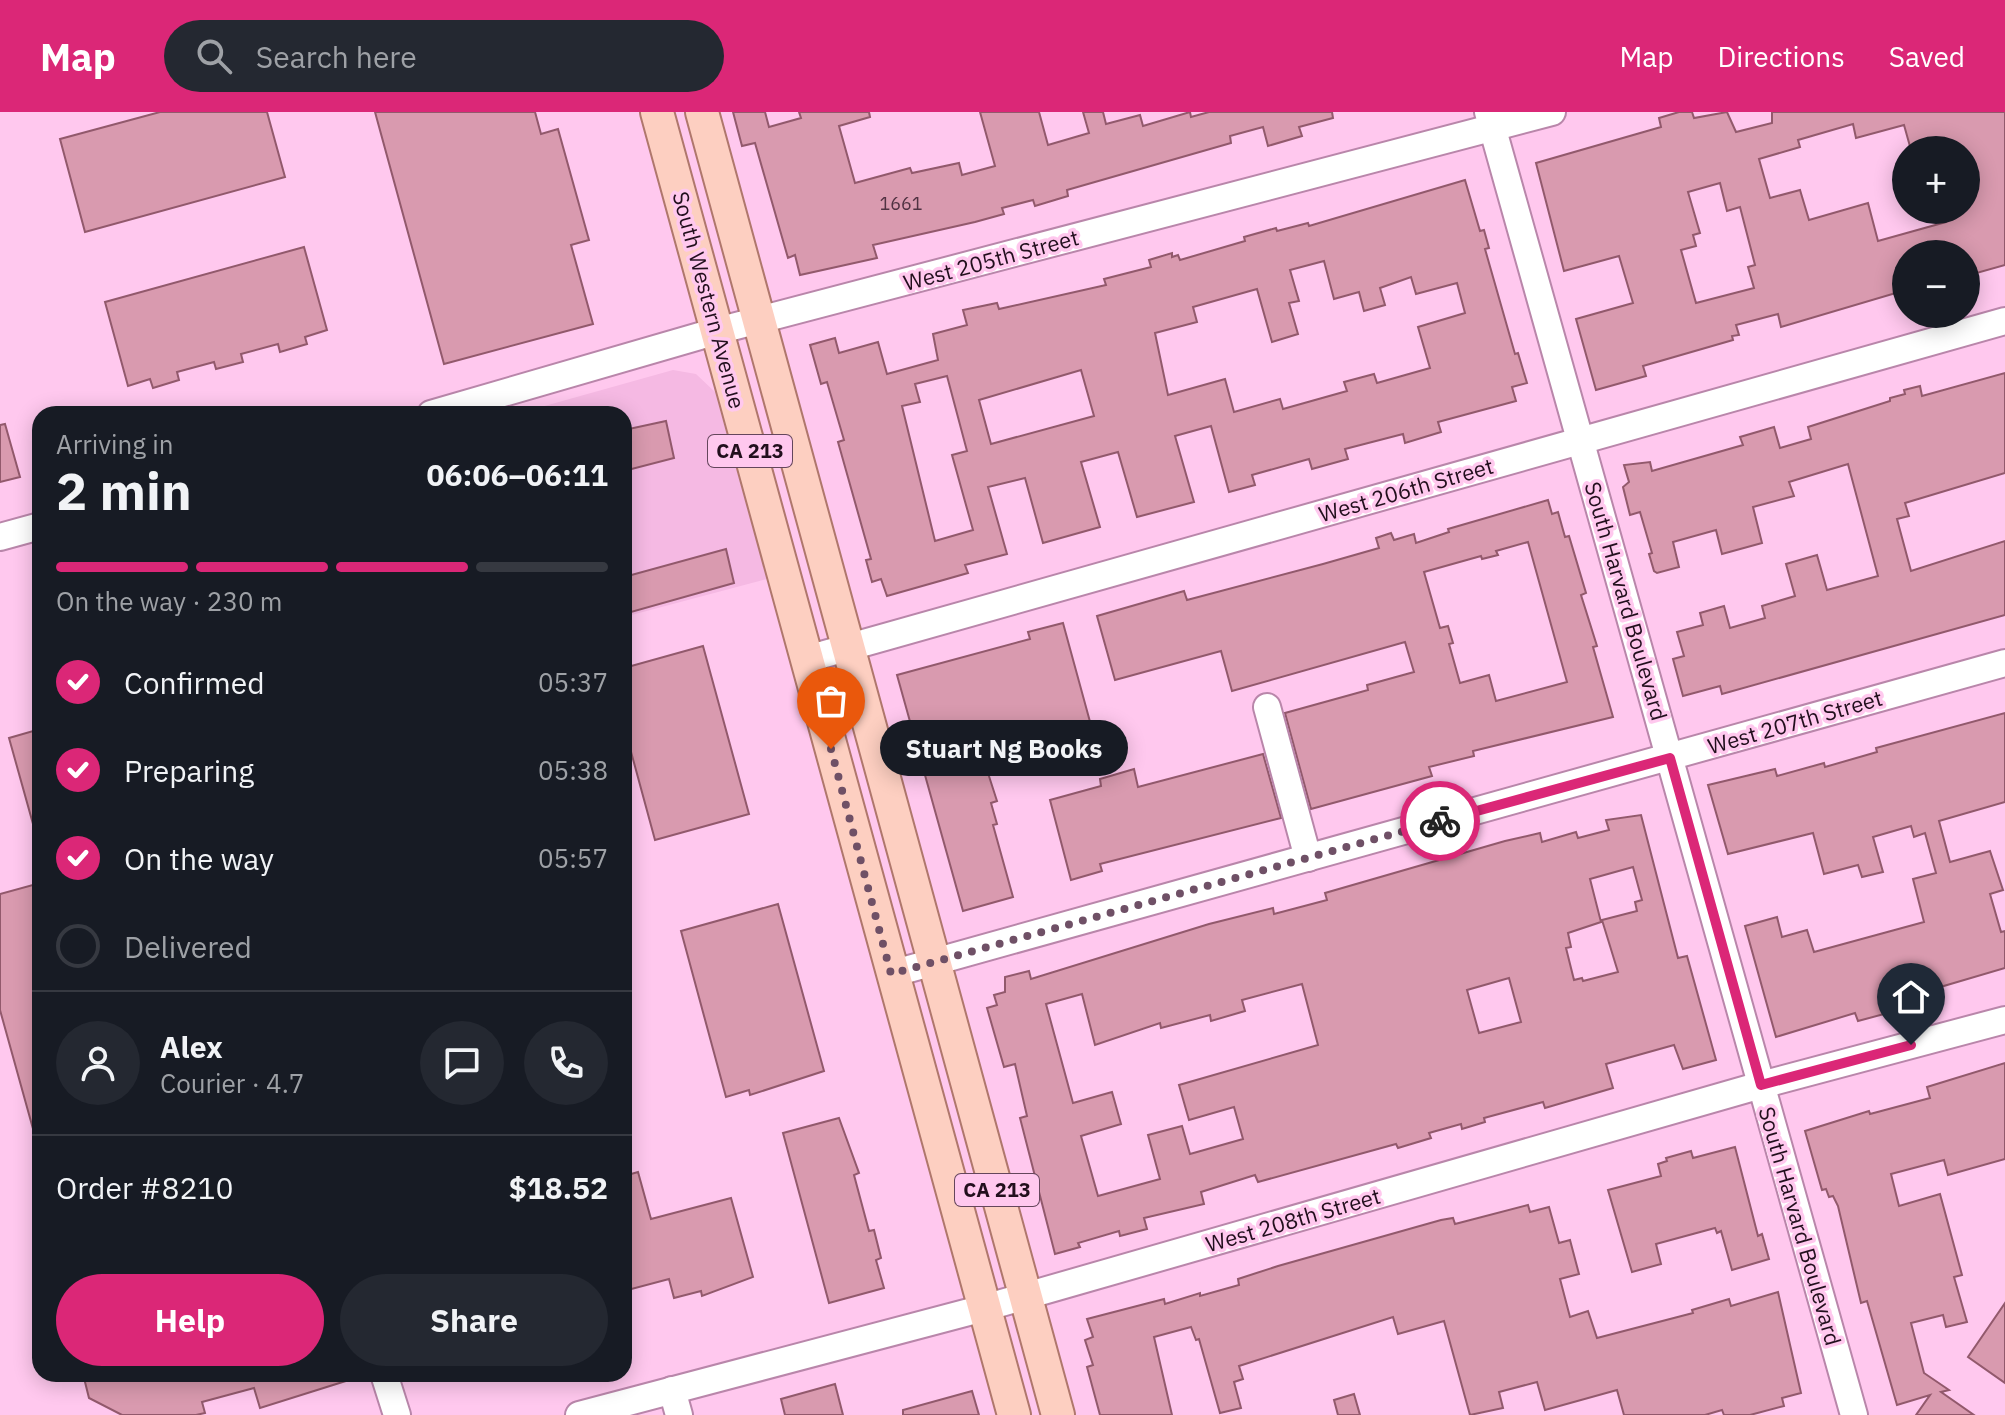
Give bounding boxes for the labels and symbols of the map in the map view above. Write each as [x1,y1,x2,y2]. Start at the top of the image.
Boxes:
street label: South Western Avenue [667,188,752,412]
house number: 1661 [879,192,923,215]
street label: West 205th Street [900,222,1082,297]
road number: CA 213 [708,435,792,467]
street label: West 206th Street [1315,451,1496,528]
street label: South Harvard Boulevard [1578,478,1674,724]
pin [797,667,865,749]
street label: West 207th Street [1704,683,1885,760]
callout: Stuart Ng Books [879,721,1127,777]
courier [1400,781,1480,861]
pin [1877,963,1945,1045]
street label: South Harvard Boulevard [1752,1103,1848,1349]
road number: CA 213 [955,1174,1039,1206]
street label: West 208th Street [1202,1181,1383,1258]

